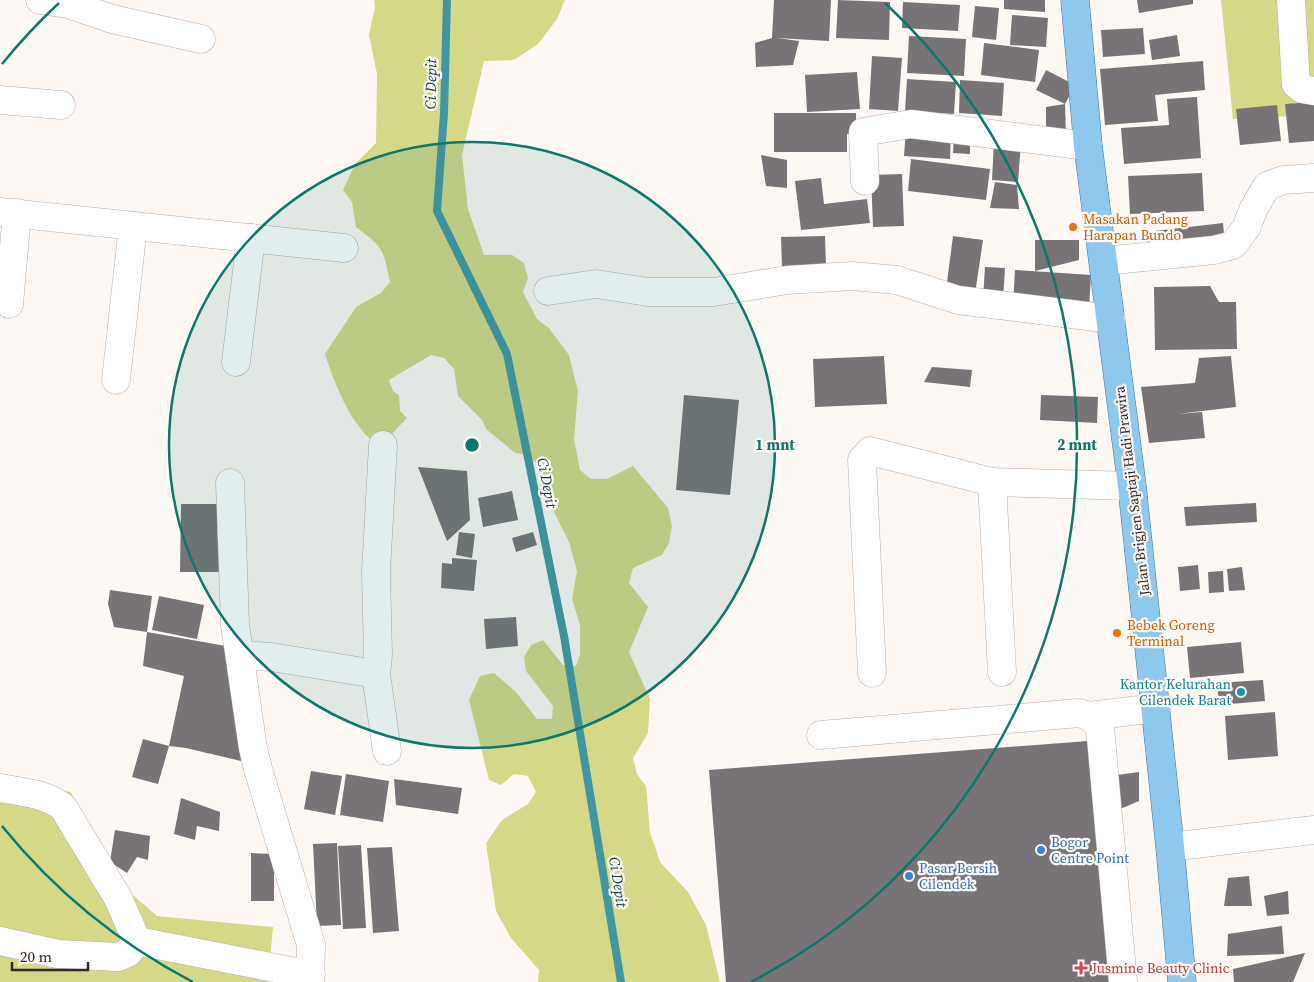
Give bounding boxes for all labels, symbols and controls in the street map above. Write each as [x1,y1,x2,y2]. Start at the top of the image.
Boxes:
water label: Ci Depit [420,57,441,110]
place label: Masakan Padang Harapan Bundo [1083,209,1188,245]
marker: Masakan Padang Harapan Bundo [1067,221,1079,233]
street label: Jalan Brigjen Saptaji Hadi Prawira [1109,384,1155,598]
text: 1 mnt [755,434,795,455]
text: 2 mnt [1057,434,1097,455]
centre of rings [463,436,481,454]
water label: Ci Depit [532,456,563,511]
place label: Bebek Goreng Terminal [1127,615,1215,651]
marker: Bebek Goreng Terminal [1111,627,1123,639]
place label: Kantor Kelurahan Cilendek Barat [1120,674,1232,710]
marker: Kantor Kelurahan Cilendek Barat [1235,686,1247,698]
place label: Bogor Centre Point [1051,832,1129,868]
marker: Bogor Centre Point [1035,844,1047,856]
water label: Ci Depit [604,855,633,910]
place label: Pasar Bersih Cilendek [919,858,997,894]
marker: Pasar Bersih Cilendek [903,870,915,882]
scale bar [12,940,89,972]
text: 20 m [20,946,52,967]
place label: Jusmine Beauty Clinic [1091,958,1230,978]
marker: Jusmine Beauty Clinic [1074,961,1088,975]

